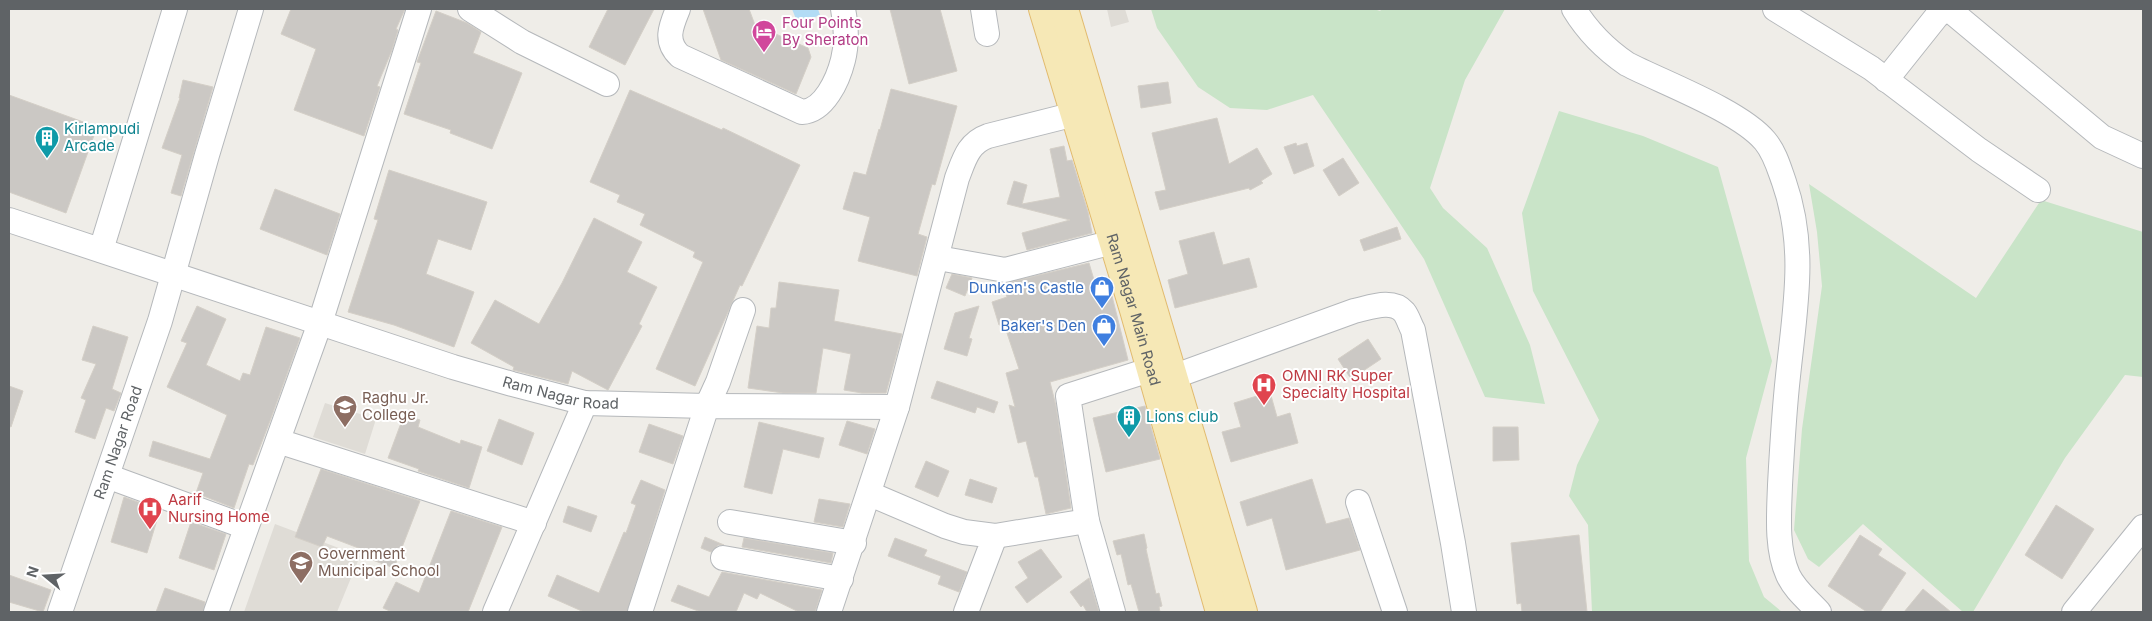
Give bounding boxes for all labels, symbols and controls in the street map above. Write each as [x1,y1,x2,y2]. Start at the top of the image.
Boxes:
place label: Four Points By Sheraton [782,13,868,49]
hotel icon: Four Points By Sheraton [751,19,777,53]
place label: Kirlampudi Arcade [64,119,140,155]
building icon: Kirlampudi Arcade [34,125,60,159]
street label: Ram Nagar Main Road [1102,231,1165,388]
shop icon: Dunken's Castle [1089,275,1115,309]
place label: Dunken's Castle [969,278,1084,297]
shop icon: Baker's Den [1091,313,1117,347]
place label: Baker's Den [1000,316,1086,335]
place label: OMNI RK Super Specialty Hospital [1282,366,1410,402]
street label: Ram Nagar Road [500,372,619,413]
hospital icon: OMNI RK Super Specialty Hospital [1251,372,1277,406]
street label: Ram Nagar Road [89,383,146,502]
place label: Raghu Jr. College [362,388,429,424]
school or university icon: Raghu Jr. College [332,394,358,428]
building icon: Lions club [1116,404,1142,438]
place label: Lions club [1146,407,1218,426]
place label: Aarif Nursing Home [168,490,270,526]
hospital icon: Aarif Nursing Home [137,496,163,530]
place label: Government Municipal School [318,544,439,580]
school or university icon: Government Municipal School [288,550,314,584]
north arrow [20,551,70,601]
text: N [22,564,42,580]

